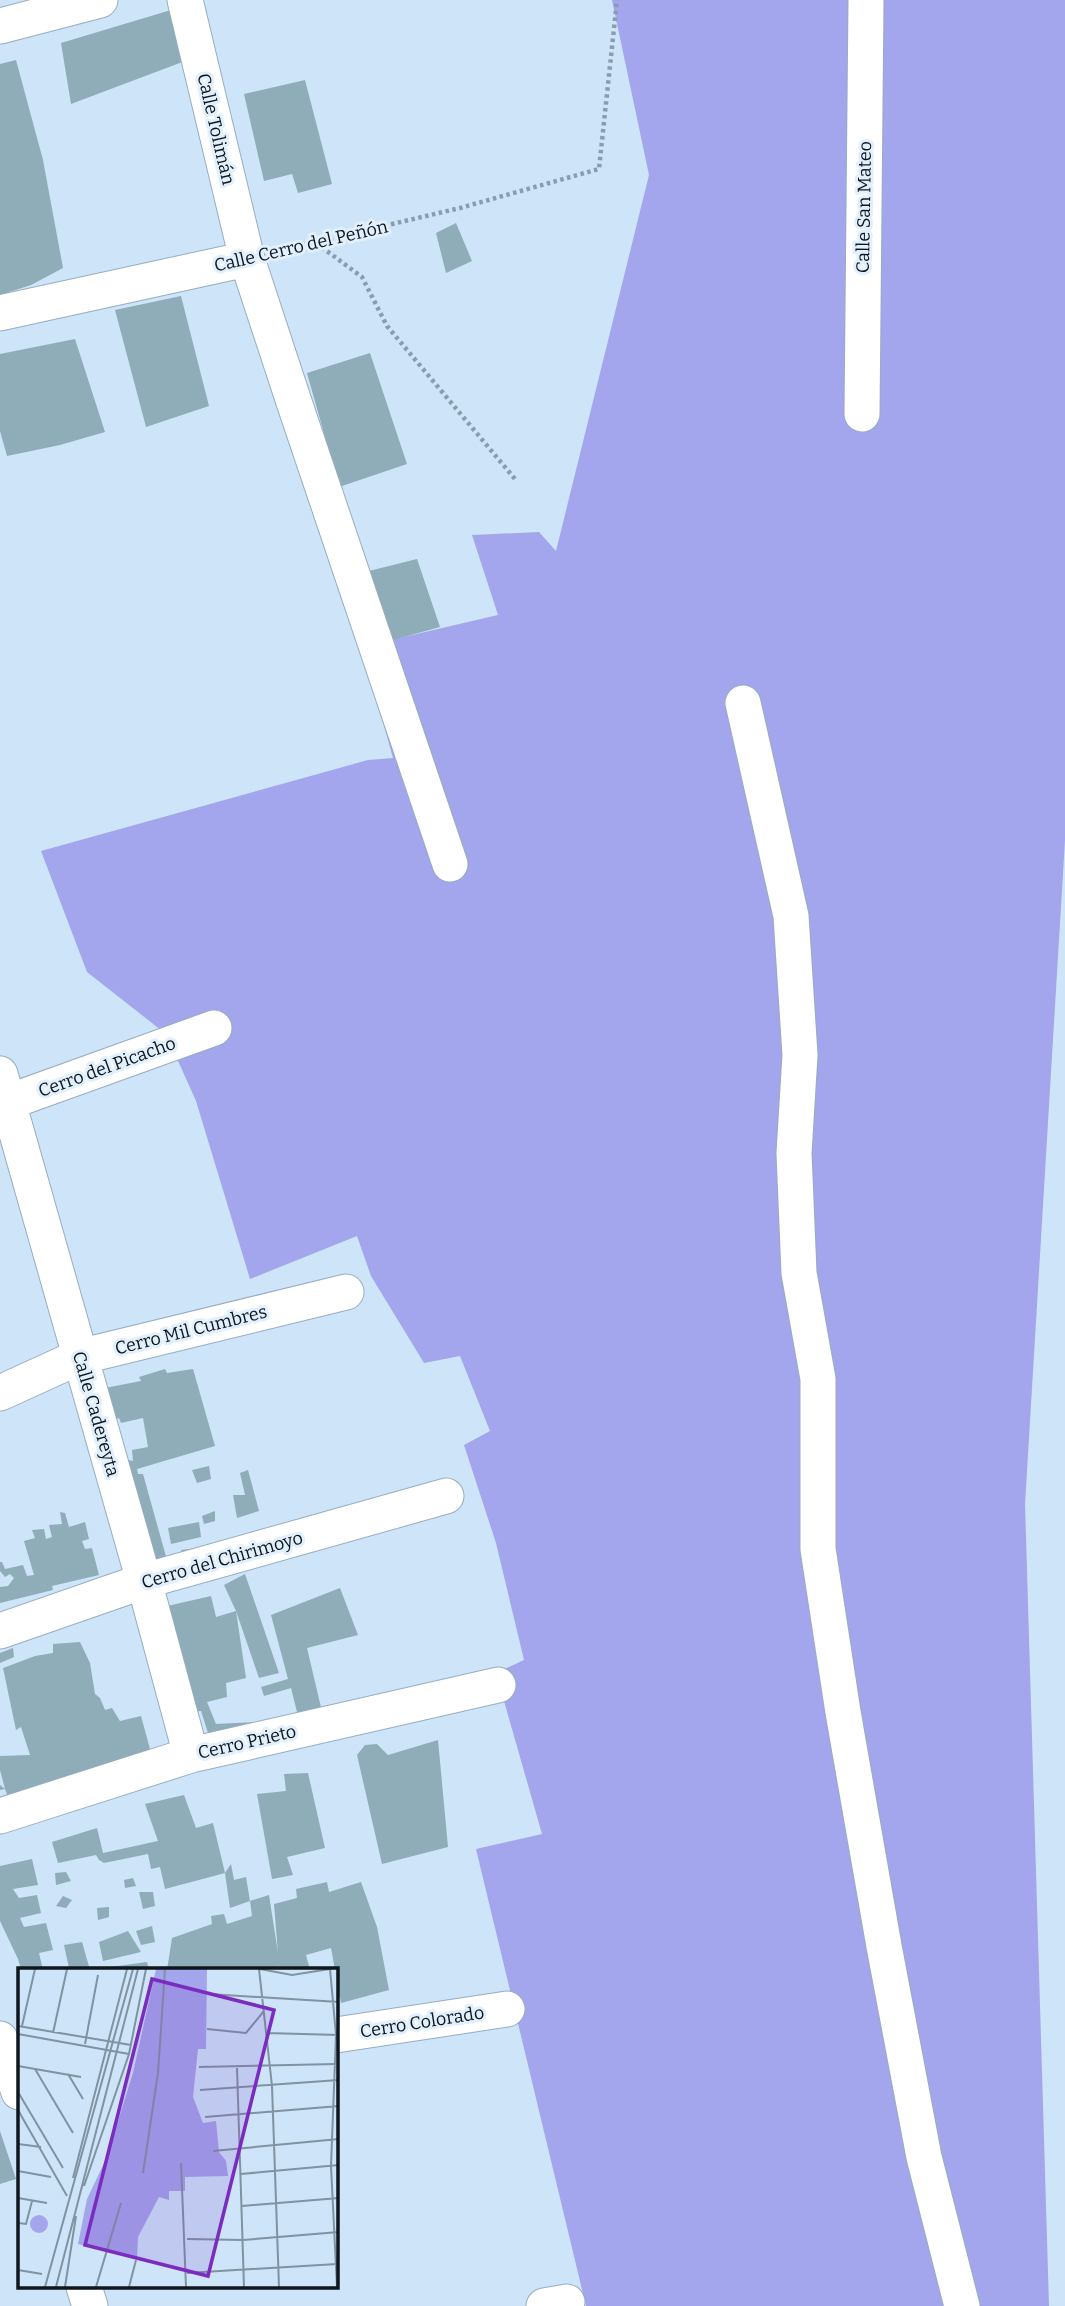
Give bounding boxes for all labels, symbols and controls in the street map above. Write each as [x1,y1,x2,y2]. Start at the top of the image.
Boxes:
street label: Calle Tolimán [192,71,240,188]
street label: Calle San Mateo [852,141,876,273]
street label: Calle Cerro del Peñón [212,215,391,277]
street label: Cerro del Picacho [35,1032,179,1102]
street label: Cerro Mil Cumbres [113,1300,269,1360]
street label: Calle Cadereyta [68,1349,124,1479]
street label: Cerro del Chirimoyo [139,1526,305,1594]
street label: Cerro Prieto [196,1720,298,1764]
inset map [18,1968,338,2288]
street label: Cerro Colorado [358,2001,486,2043]

